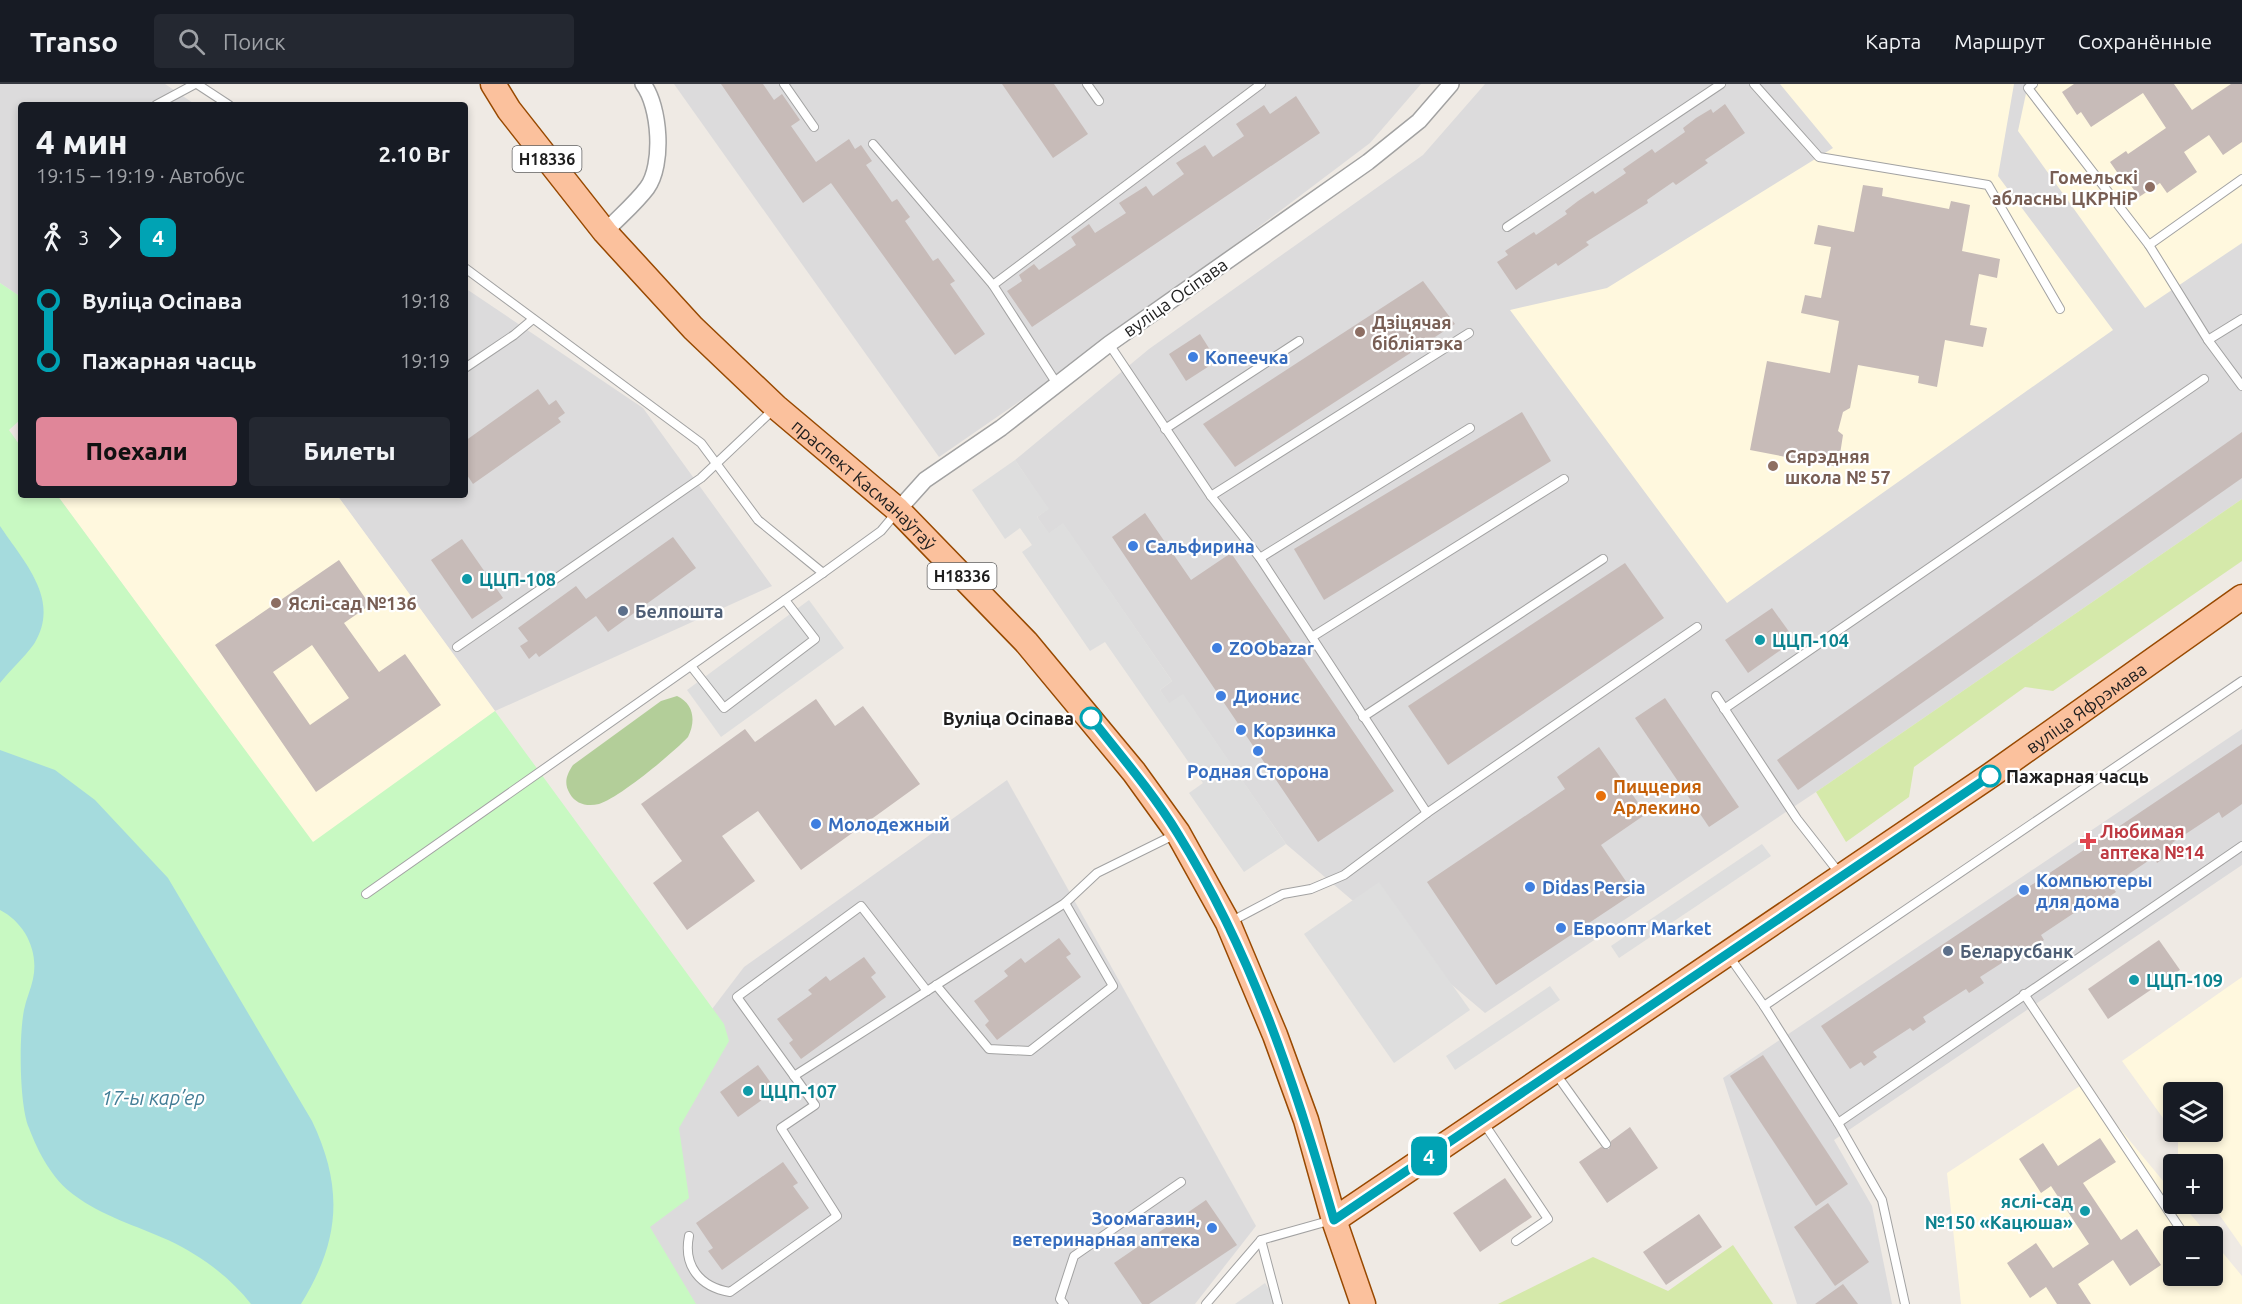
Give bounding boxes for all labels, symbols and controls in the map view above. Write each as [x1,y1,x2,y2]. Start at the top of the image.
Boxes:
search box [154,14,574,68]
icon: search [175,25,208,58]
text: Transo [30,26,118,57]
text: Поиск [223,29,286,54]
text: Карта [1865,29,1921,53]
text: Маршрут [1954,29,2045,53]
text: Сохранённые [2078,29,2212,53]
text: 4 мин [36,123,128,160]
text: 2.10 Br [379,141,450,166]
road number: Н18336 [512,146,582,172]
text: 19:15 – 19:19 · Автобус [36,164,245,187]
place label: Гомельскі абласны ЦКРНіР [1992,167,2138,208]
marker: Гомельскі абласны ЦКРНіР [2143,180,2157,194]
icon: walk [36,221,69,254]
icon: forward [98,221,131,254]
text: 4 [152,225,164,249]
text: 3 [78,226,89,249]
street label: вуліца Осіпава [1119,254,1231,340]
text: Вуліца Осіпава [82,288,242,313]
text: 19:18 [400,289,450,312]
place label: Дзіцячая бібліятэка [1372,312,1463,353]
marker: Дзіцячая бібліятэка [1353,325,1367,339]
place label: Копеечка [1205,347,1288,367]
text: Пажарная часць [82,348,256,373]
text: 19:19 [400,349,450,372]
marker: Копеечка [1186,350,1200,364]
street label: праспект Касманаўтаў [788,415,941,554]
button: Поехали [36,417,237,486]
button: Билеты [249,417,450,486]
place label: Сярэдняя школа № 57 [1785,446,1891,487]
marker: Сярэдняя школа № 57 [1766,459,1780,473]
place label: Сальфирина [1145,536,1255,556]
marker: Сальфирина [1126,539,1140,553]
road number: Н18336 [928,563,996,589]
place label: ЦЦП-108 [479,569,556,589]
marker: ЦЦП-108 [460,572,474,586]
place label: Яслі-сад №136 [288,593,417,613]
marker: Яслі-сад №136 [269,596,283,610]
place label: Белпошта [635,601,724,621]
marker: Белпошта [616,604,630,618]
place label: ЦЦП-104 [1772,630,1849,650]
marker: ЦЦП-104 [1753,633,1767,647]
place label: ZOObazar [1229,638,1315,658]
marker: ZOObazar [1210,641,1224,655]
street label: вуліца Яфрэмава [2022,658,2150,757]
place label: Дионис [1233,686,1300,706]
marker: Дионис [1214,689,1228,703]
marker: Вуліца Осіпава [1080,707,1102,729]
place label: Вуліца Осіпава [943,708,1074,728]
place label: Корзинка [1253,720,1336,740]
marker: Корзинка [1234,723,1248,737]
marker: Родная Сторона [1251,744,1265,758]
place label: Родная Сторона [1187,761,1329,781]
marker: Пажарная часць [1979,765,2001,787]
place label: Пажарная часць [2006,766,2149,786]
place label: Пиццерия Арлекино [1613,776,1702,817]
marker: Пиццерия Арлекино [1594,789,1608,803]
place label: Молодежный [828,814,950,834]
marker: Молодежный [809,817,823,831]
place label: Любимая аптека №14 [2100,821,2204,862]
marker: Любимая аптека №14 [2081,834,2095,848]
place label: Компьютеры для дома [2036,870,2152,911]
place label: Didas Persia [1542,877,1646,897]
marker: Didas Persia [1523,880,1537,894]
marker: Компьютеры для дома [2017,883,2031,897]
place label: Евроопт Market [1573,918,1712,938]
marker: Евроопт Market [1554,921,1568,935]
place label: Беларусбанк [1960,941,2074,961]
marker: Беларусбанк [1941,944,1955,958]
place label: ЦЦП-109 [2146,970,2223,990]
marker: ЦЦП-109 [2127,973,2141,987]
place label: ЦЦП-107 [760,1081,837,1101]
map controls [2163,1082,2223,1286]
button: layers [2163,1082,2223,1142]
marker: ЦЦП-107 [741,1084,755,1098]
water label: 17-ы кар’ер [101,1086,205,1109]
line badge: 4 [1410,1136,1448,1176]
text: 4 [1423,1144,1435,1168]
button: + [2163,1154,2223,1214]
place label: яслі-сад №150 «Кацюша» [1925,1191,2073,1232]
marker: яслі-сад №150 «Кацюша» [2078,1204,2092,1218]
place label: Зоомагазин, ветеринарная аптека [1012,1208,1200,1249]
marker: Зоомагазин, ветеринарная аптека [1205,1221,1219,1235]
button: − [2163,1226,2223,1286]

